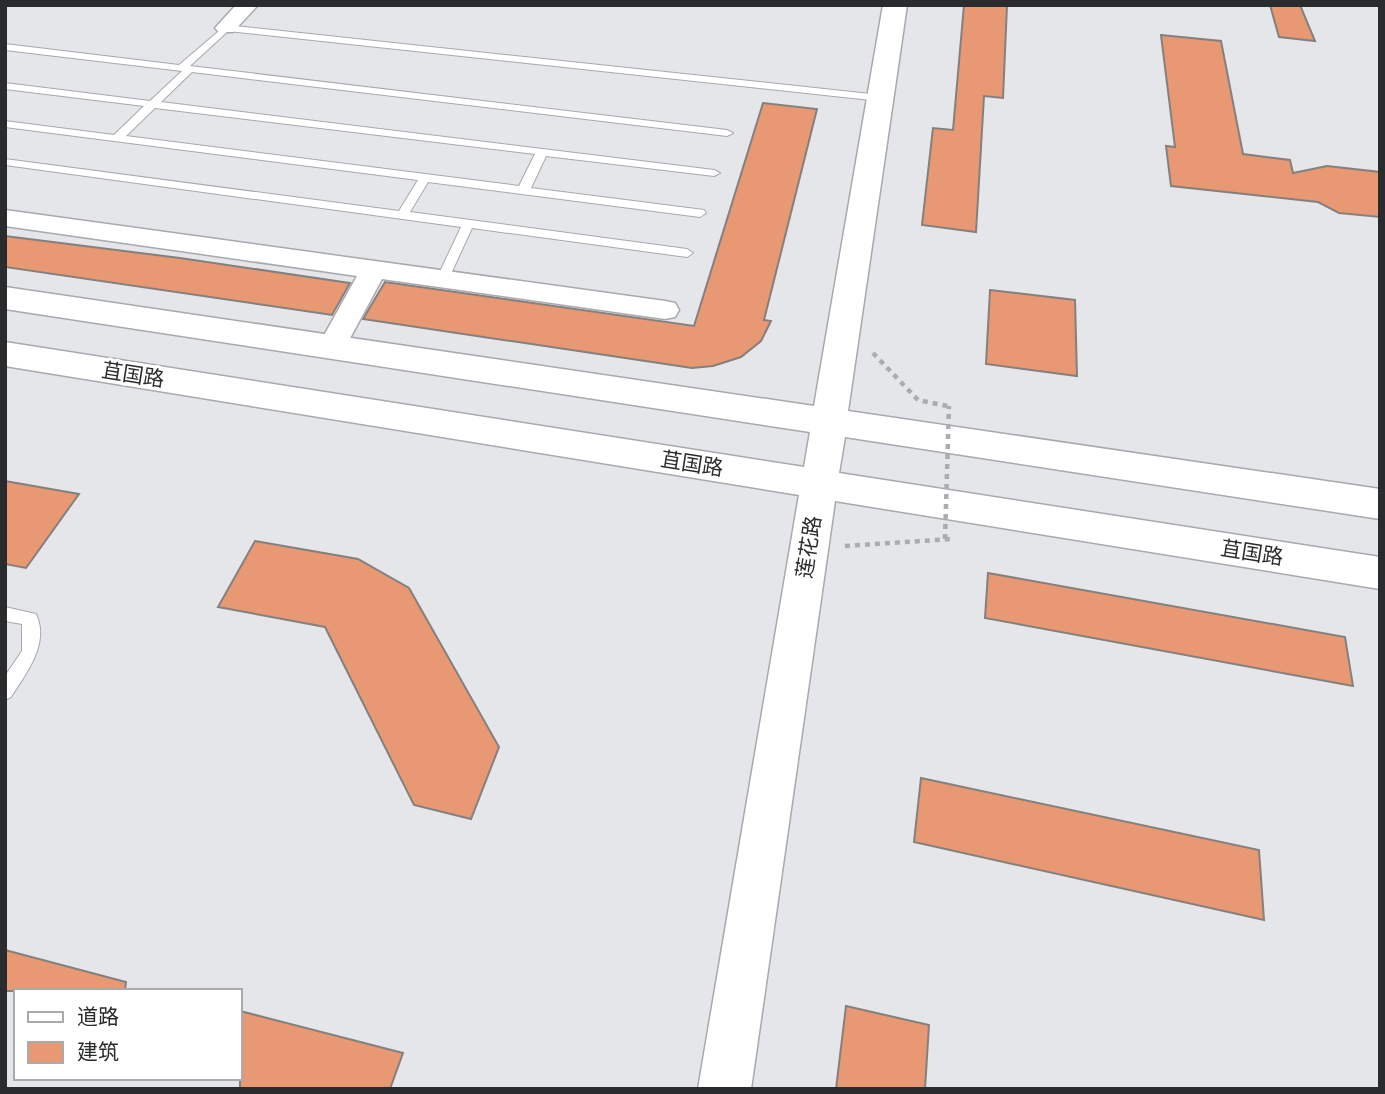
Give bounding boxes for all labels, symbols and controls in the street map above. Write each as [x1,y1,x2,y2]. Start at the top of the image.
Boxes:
street label: 苴国路 [100,355,166,394]
street label: 苴国路 [659,444,725,483]
street label: 莲花路 [789,514,828,580]
street label: 苴国路 [1219,533,1285,572]
legend [14,989,242,1080]
text: 道路 [77,1002,119,1031]
text: 建筑 [77,1037,119,1066]

